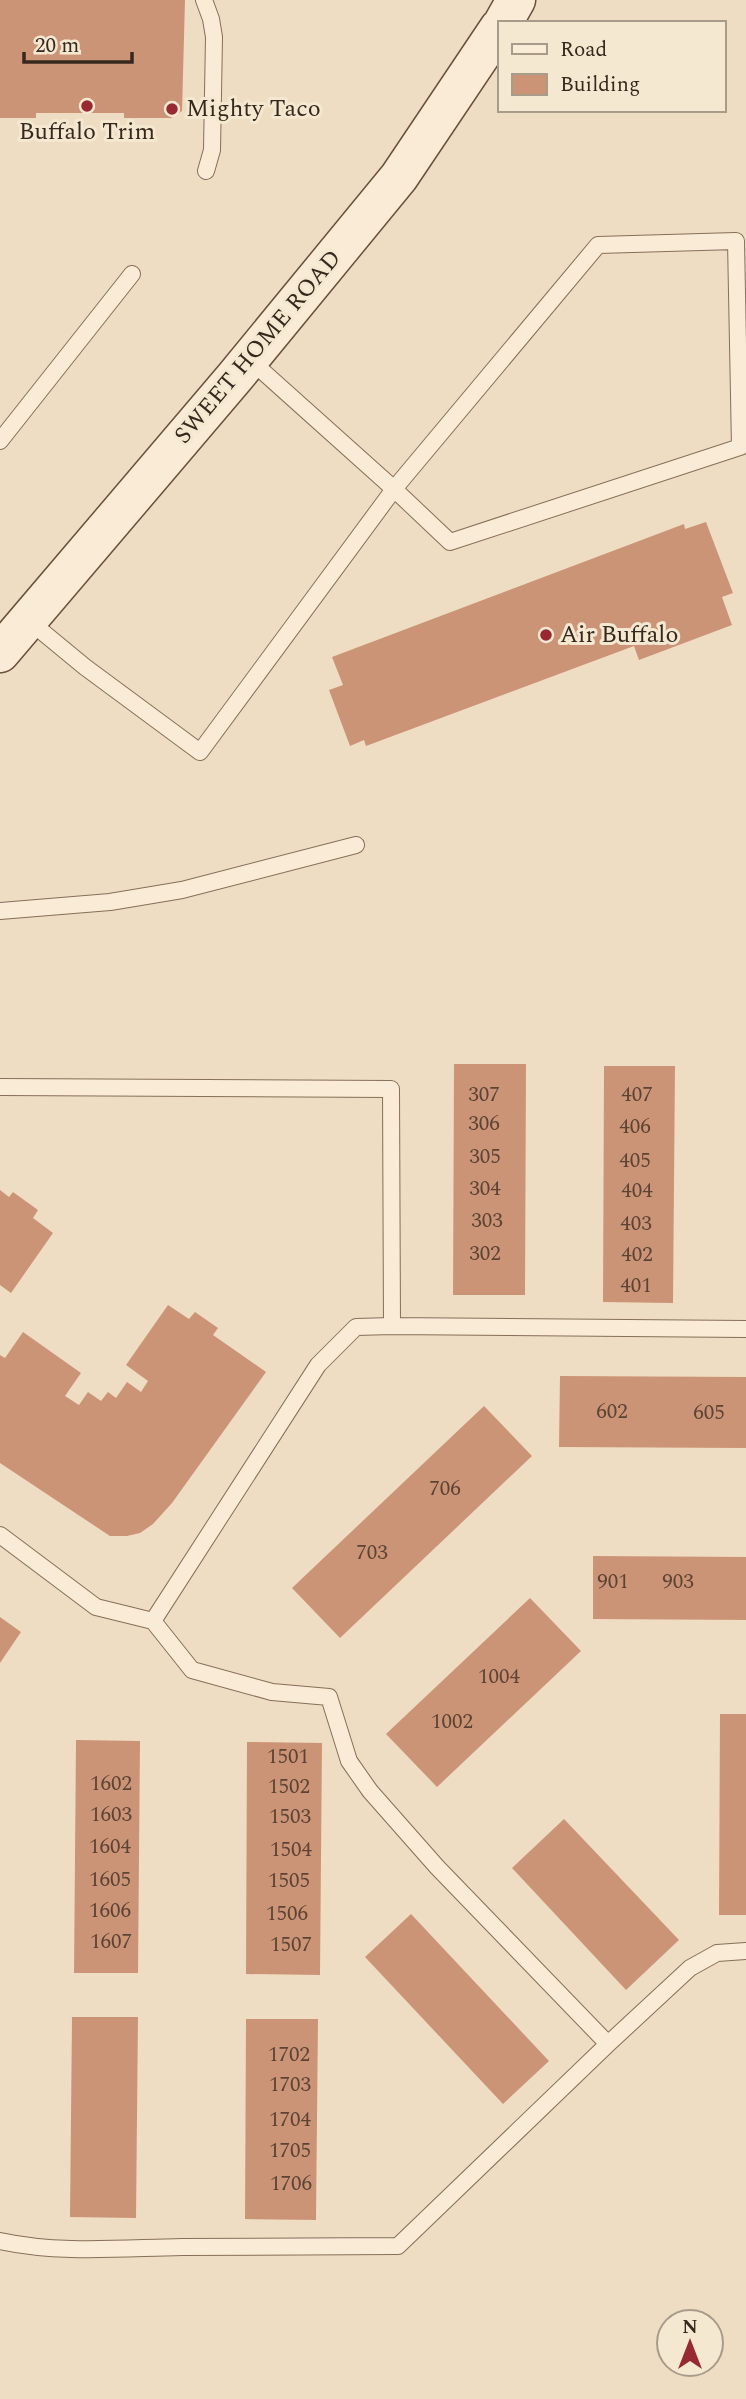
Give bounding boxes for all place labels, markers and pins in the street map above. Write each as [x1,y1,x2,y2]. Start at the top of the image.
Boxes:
place label: Mighty Taco [186,91,321,127]
marker: Buffalo Trim [79,98,95,114]
marker: Mighty Taco [164,101,180,117]
place label: Buffalo Trim [19,114,155,150]
place label: Air Buffalo [560,617,678,653]
marker: Air Buffalo [538,627,554,643]

